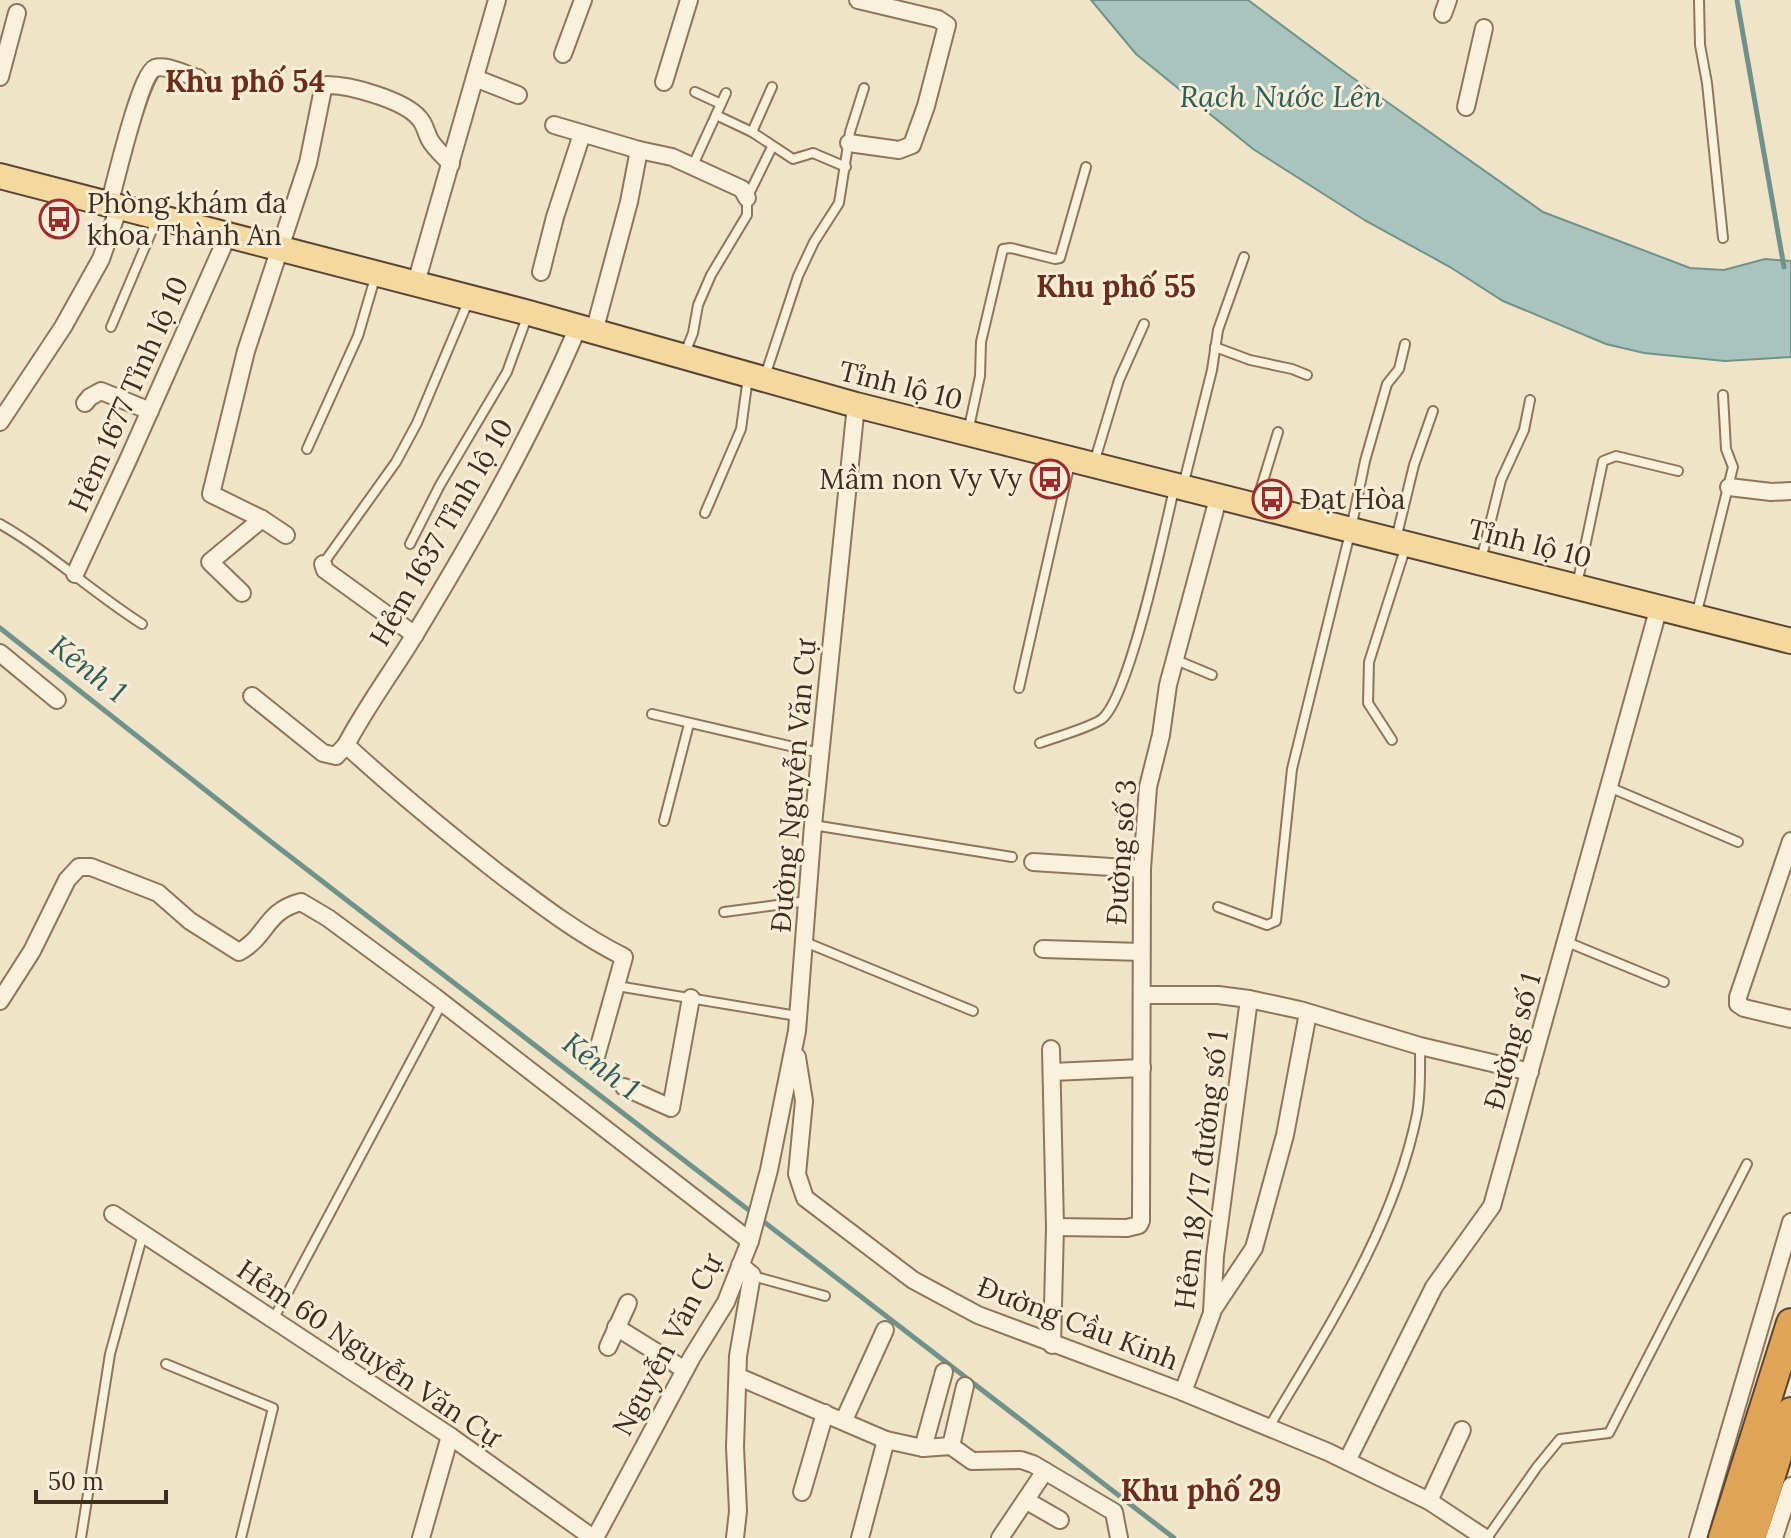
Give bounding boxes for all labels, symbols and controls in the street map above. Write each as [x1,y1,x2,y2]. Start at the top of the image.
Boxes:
district label: Khu phố 54 [165,62,325,100]
water label: Rạch Nước Lên [1180,77,1383,115]
place label: Phòng khám đa khoa Thành An [87,185,287,253]
bus stop icon: Phòng khám đa khoa Thành An [38,198,80,240]
district label: Khu phố 55 [1036,267,1196,305]
street label: Hẻm 1677 Tỉnh lộ 10 [60,270,196,518]
street label: Tỉnh lộ 10 [836,352,966,418]
street label: Hẻm 1637 Tỉnh lộ 10 [361,412,521,652]
bus stop icon: Mầm non Vy Vy [1029,458,1071,500]
place label: Mầm non Vy Vy [819,461,1022,497]
bus stop icon: Đạt Hòa [1251,478,1293,520]
place label: Đạt Hòa [1300,481,1406,517]
street label: Tỉnh lộ 10 [1465,510,1595,576]
water label: Kênh 1 [42,626,135,710]
street label: Đường Nguyễn Văn Cự [762,637,824,934]
street label: Đường số 3 [1098,778,1144,926]
street label: Đường số 1 [1475,968,1549,1114]
water label: Kênh 1 [555,1023,648,1107]
street label: Hẻm 18/17 đường số 1 [1166,1029,1236,1311]
street label: Nguyễn Văn Cự [604,1247,731,1442]
street label: Hẻm 60 Nguyễn Văn Cự [230,1251,509,1455]
street label: Đường Cầu Kinh [972,1268,1184,1378]
scale bar [36,1454,166,1504]
text: 50 m [48,1466,104,1497]
district label: Khu phố 29 [1121,1471,1281,1509]

